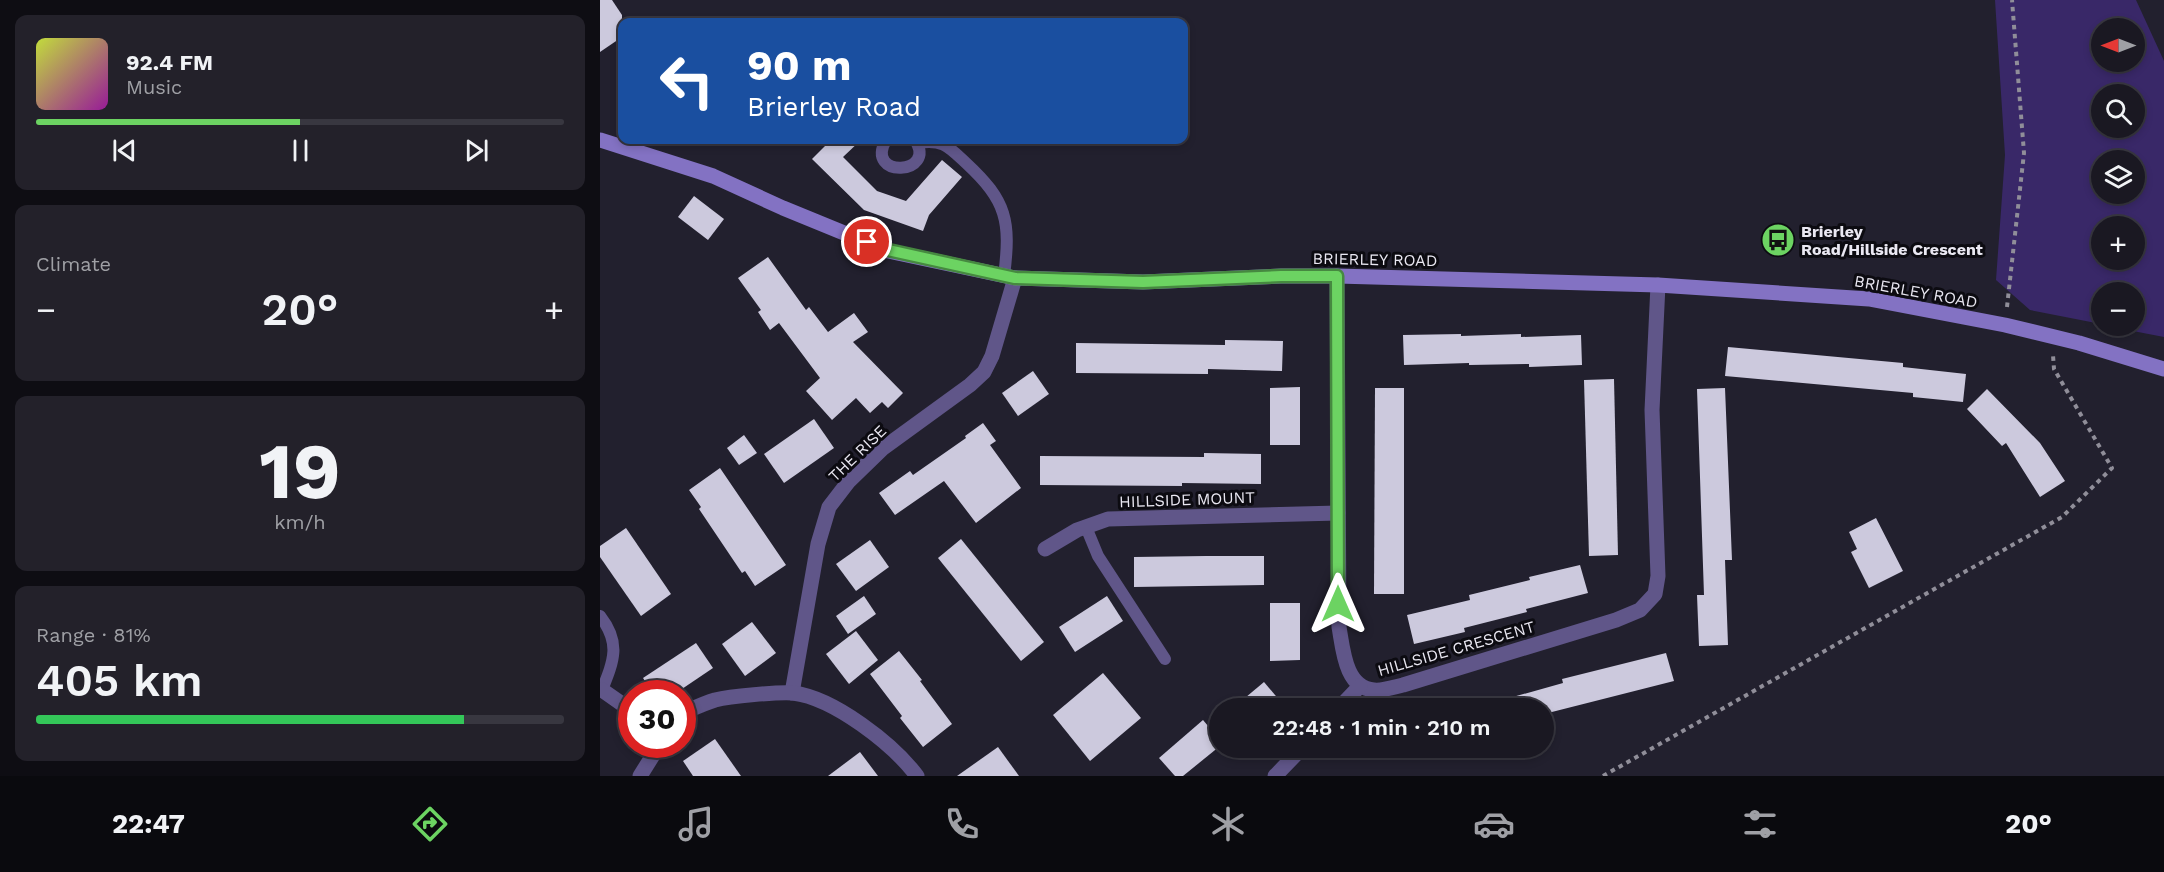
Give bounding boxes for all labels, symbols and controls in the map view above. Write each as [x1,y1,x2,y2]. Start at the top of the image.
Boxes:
north arrow [2091,18,2145,72]
map controls [2091,18,2145,336]
text: 90 m [747,41,851,90]
icon: left [648,42,726,120]
text: 92.4 FM [126,50,213,75]
text: Music [126,75,182,99]
button: search [2091,84,2145,138]
text: Brierley Road [747,91,921,123]
icon: previous [108,134,141,167]
icon: pause [284,134,317,167]
icon: next [460,134,493,167]
button: layers [2091,150,2145,204]
pin [841,216,892,267]
button: + [2091,216,2145,270]
bus stop icon: Brierley Road/Hillside Crescent [1760,222,1796,258]
place label: Brierley Road/Hillside Crescent [1801,222,1983,259]
icon: arrive [850,225,883,258]
street label: BRIERLEY ROAD [1313,249,1437,270]
text: Climate [36,252,111,276]
street label: BRIERLEY ROAD [1853,271,1979,312]
button: − [2091,282,2145,336]
text: 20° [262,283,338,336]
text: − [36,290,56,329]
text: + [544,290,564,329]
street label: THE RISE [825,421,890,486]
text: 19 [259,425,341,517]
street label: HILLSIDE MOUNT [1119,488,1256,511]
text: km/h [274,510,326,534]
position arrow [1306,572,1370,636]
street label: HILLSIDE CRESCENT [1375,617,1537,680]
text: Range · 81% [36,623,151,647]
text: 405 km [36,654,203,707]
speed limit sign: 30 [618,680,696,758]
text: 22:48 · 1 min · 210 m [1272,715,1491,740]
icon: directions [409,803,451,845]
icon: music [675,803,717,845]
icon: phone [941,803,983,845]
icon: climate [1207,803,1249,845]
icon: car [1473,803,1515,845]
icon: filters [1739,803,1781,845]
text: 22:47 [112,808,185,840]
text: 20° [2005,808,2052,840]

